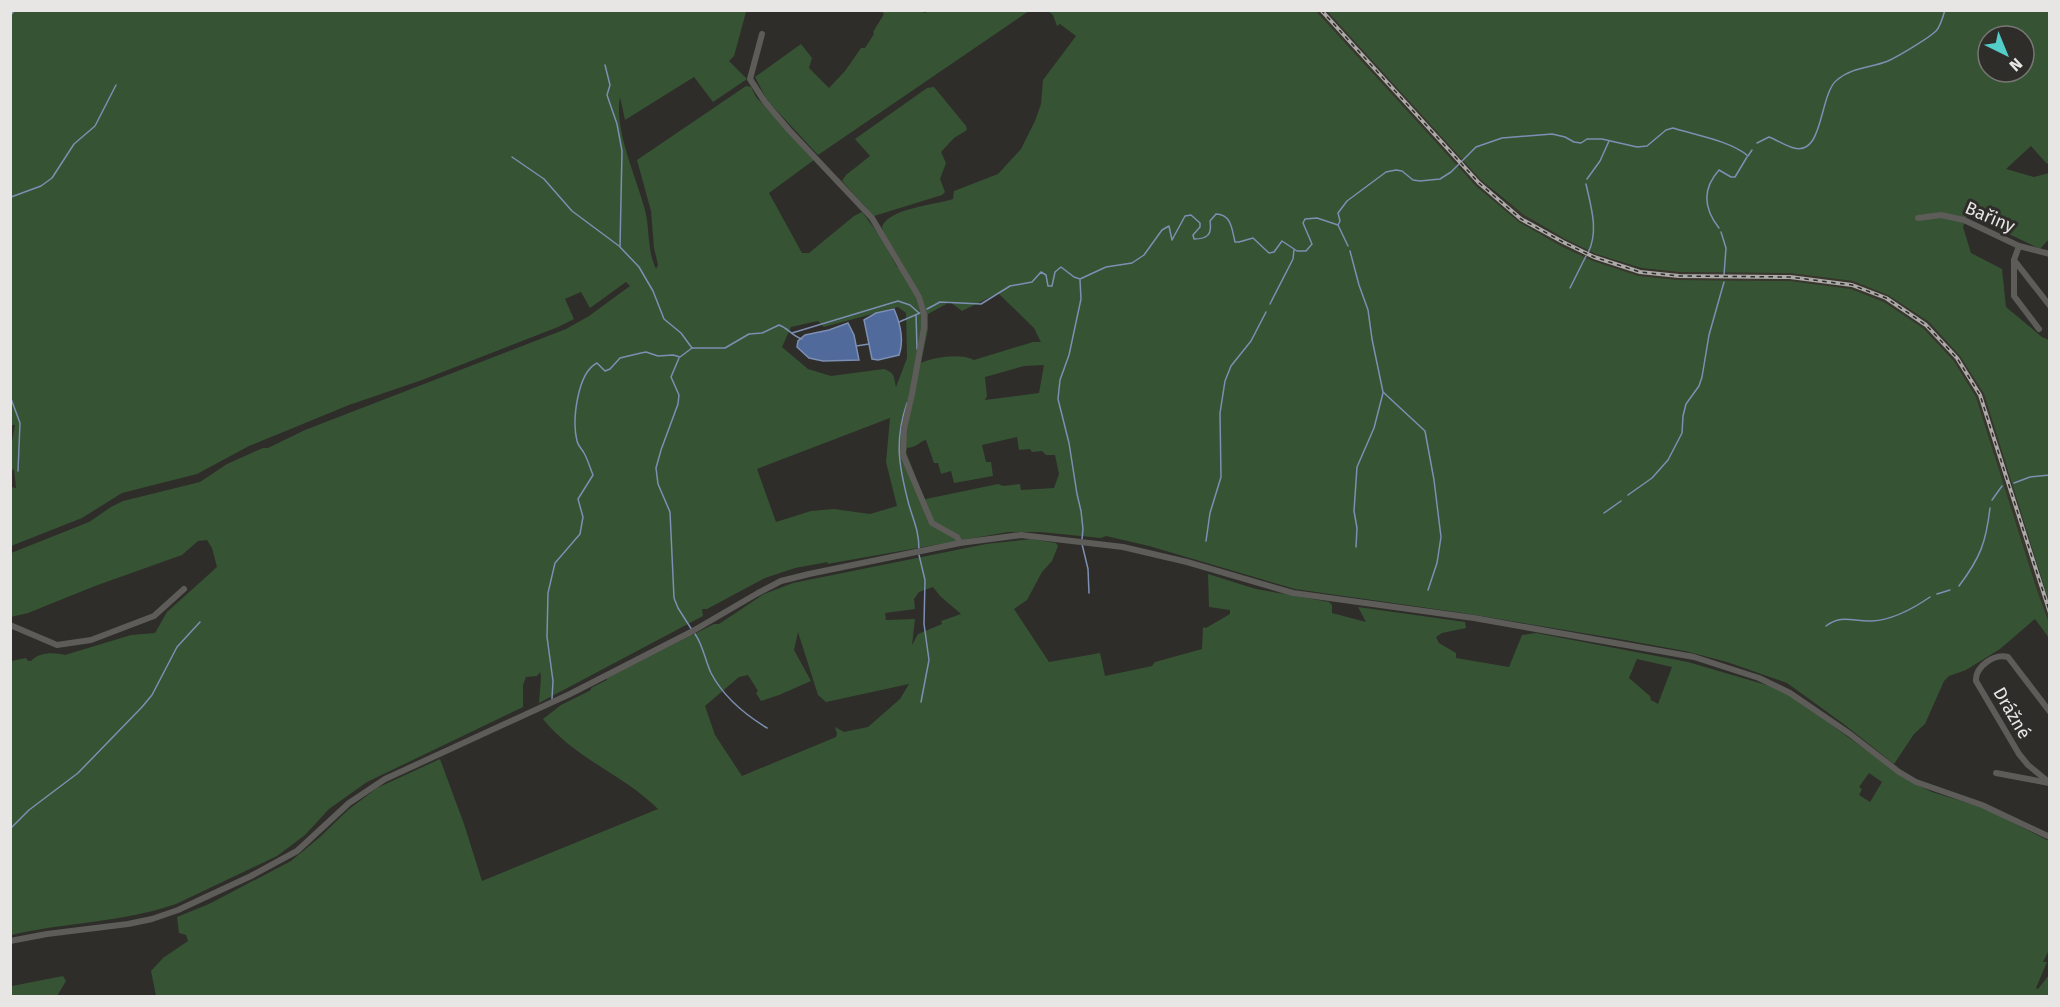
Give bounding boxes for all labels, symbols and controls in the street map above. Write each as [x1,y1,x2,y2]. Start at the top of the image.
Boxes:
north arrow [1976,24,2036,84]
text: N [2006,54,2026,75]
street label: Bařiny [1962,197,2018,237]
street label: Drážné [1988,683,2036,743]

